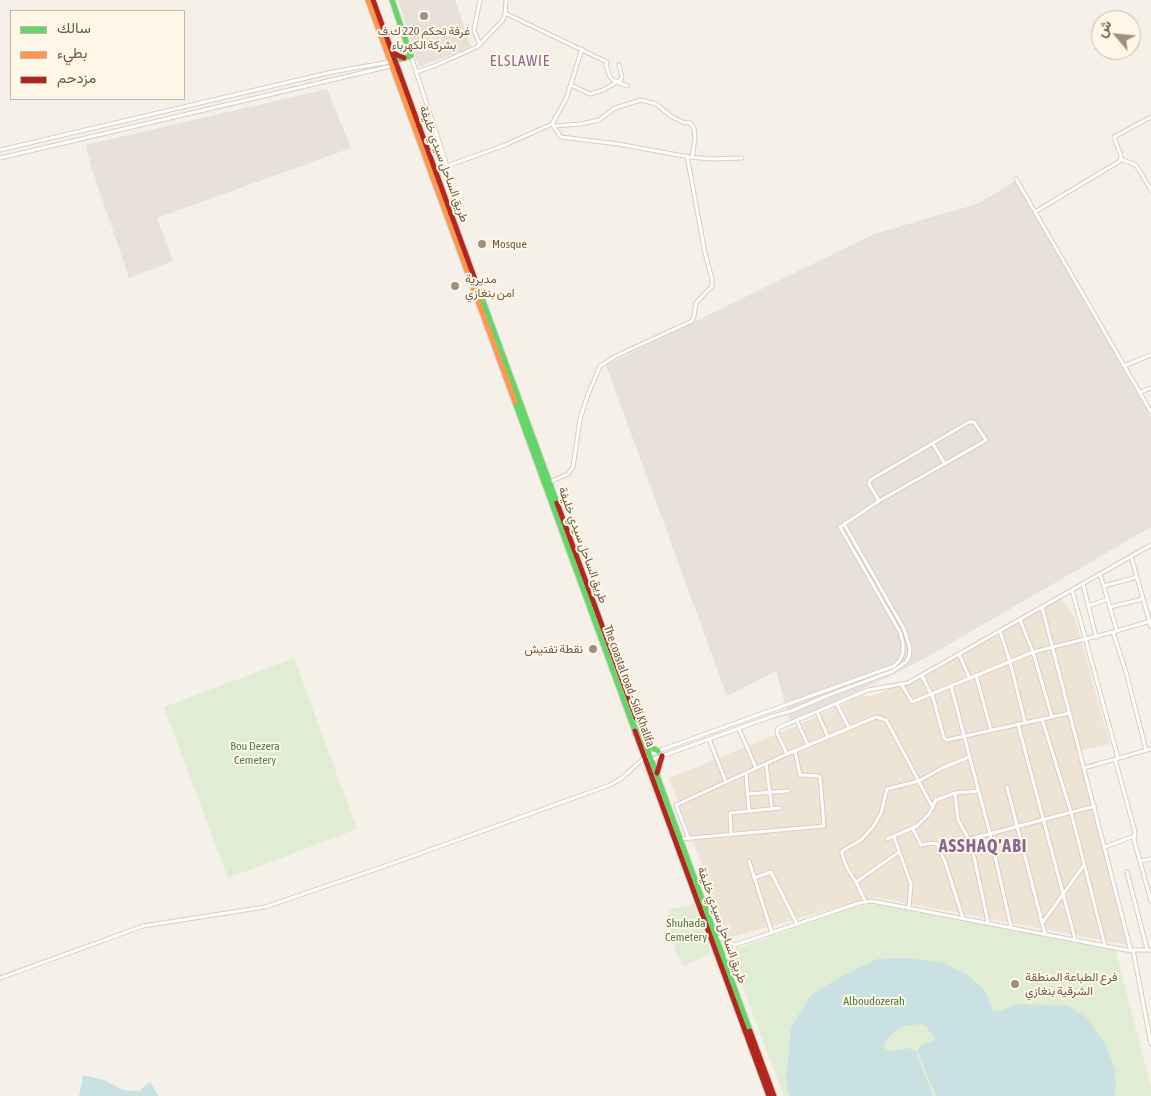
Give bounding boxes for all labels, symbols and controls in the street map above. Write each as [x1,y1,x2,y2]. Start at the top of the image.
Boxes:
legend [10,10,185,100]
marker: غرفة تحكم 220 ك.ف بشركة الكهرباء [418,10,430,22]
north arrow [1091,10,1141,60]
text: ش [1093,17,1115,40]
text: سالك [57,19,91,36]
place label: غرفة تحكم 220 ك.ف بشركة الكهرباء [378,24,470,52]
text: بطيء [57,44,87,61]
district label: ELSLAWIE [489,52,551,70]
text: مزدحم [57,69,96,86]
street label: طريق الساحل سيدي خليفة [416,104,472,224]
place label: Mosque [492,237,527,251]
marker: Mosque [476,238,488,250]
place label: مديرية امن بنغازي [465,272,515,300]
marker: مديرية امن بنغازي [449,280,461,292]
street label: طريق الساحل سيدي خليفة [555,485,611,605]
street label: The coastal road - Sidi Khalifa [600,623,658,749]
place label: نقطة تفتيش [524,642,583,656]
marker: نقطة تفتيش [587,643,599,655]
park label: Bou Dezera Cemetery [230,739,280,767]
district label: ASSHAQ'ABI [937,835,1029,857]
street label: طريق الساحل سيدي خليفة [694,865,750,985]
park label: Shuhada Cemetery [665,916,707,944]
place label: فرع الطباعة المنطقة الشرقية بنغازي [1025,970,1117,998]
marker: فرع الطباعة المنطقة الشرقية بنغازي [1009,978,1021,990]
park label: Alboudozerah [843,994,905,1008]

